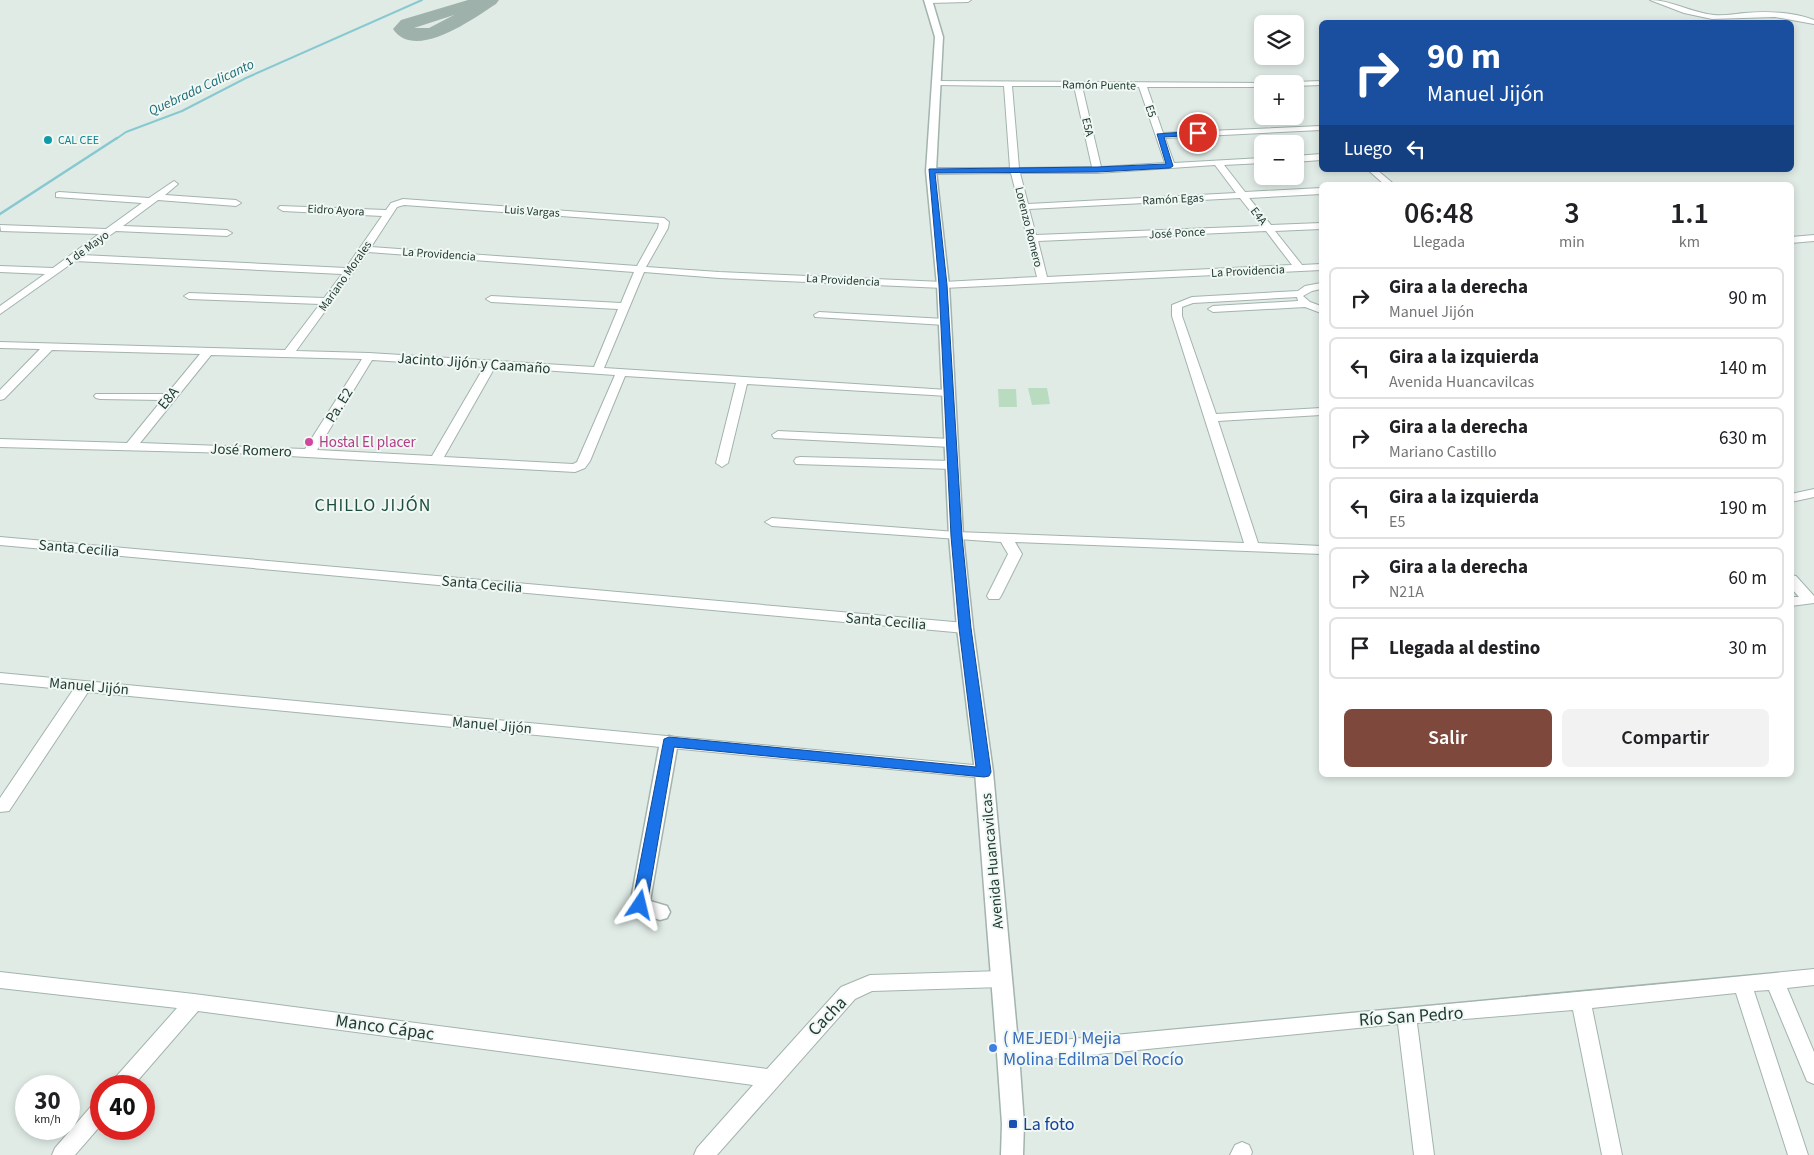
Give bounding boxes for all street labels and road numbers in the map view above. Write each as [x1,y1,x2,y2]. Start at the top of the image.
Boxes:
street label: Ramón Puente [1062,76,1136,95]
street label: E5 [1140,103,1161,120]
street label: E5A [1077,116,1098,139]
street label: Lorenzo Romero [1010,185,1047,269]
street label: Ramón Egas [1142,189,1204,210]
street label: Eidro Ayora [307,201,365,220]
street label: Luis Vargas [504,201,560,222]
street label: E4A [1246,204,1271,229]
street label: José Ponce [1148,224,1206,243]
street label: 1 de Mayo [62,227,113,270]
street label: Mariano Morales [315,238,376,315]
street label: La Providencia [402,243,476,266]
street label: La Providencia [1211,261,1285,282]
street label: La Providencia [806,270,880,291]
street label: Jacinto Jijón y Caamaño [397,348,551,379]
street label: E8A [153,382,184,414]
street label: Pa. E2 [321,384,358,427]
street label: José Romero [210,439,292,462]
street label: Santa Cecilia [38,535,120,562]
street label: Santa Cecilia [441,571,523,598]
street label: Santa Cecilia [845,608,927,635]
street label: Manuel Jijón [48,673,130,700]
street label: Manuel Jijón [451,712,533,739]
street label: Avenida Huancavilcas [976,792,1009,930]
street label: Cacha [802,991,852,1042]
street label: Río San Pedro [1358,1000,1464,1033]
street label: Manco Cápac [334,1008,436,1047]

